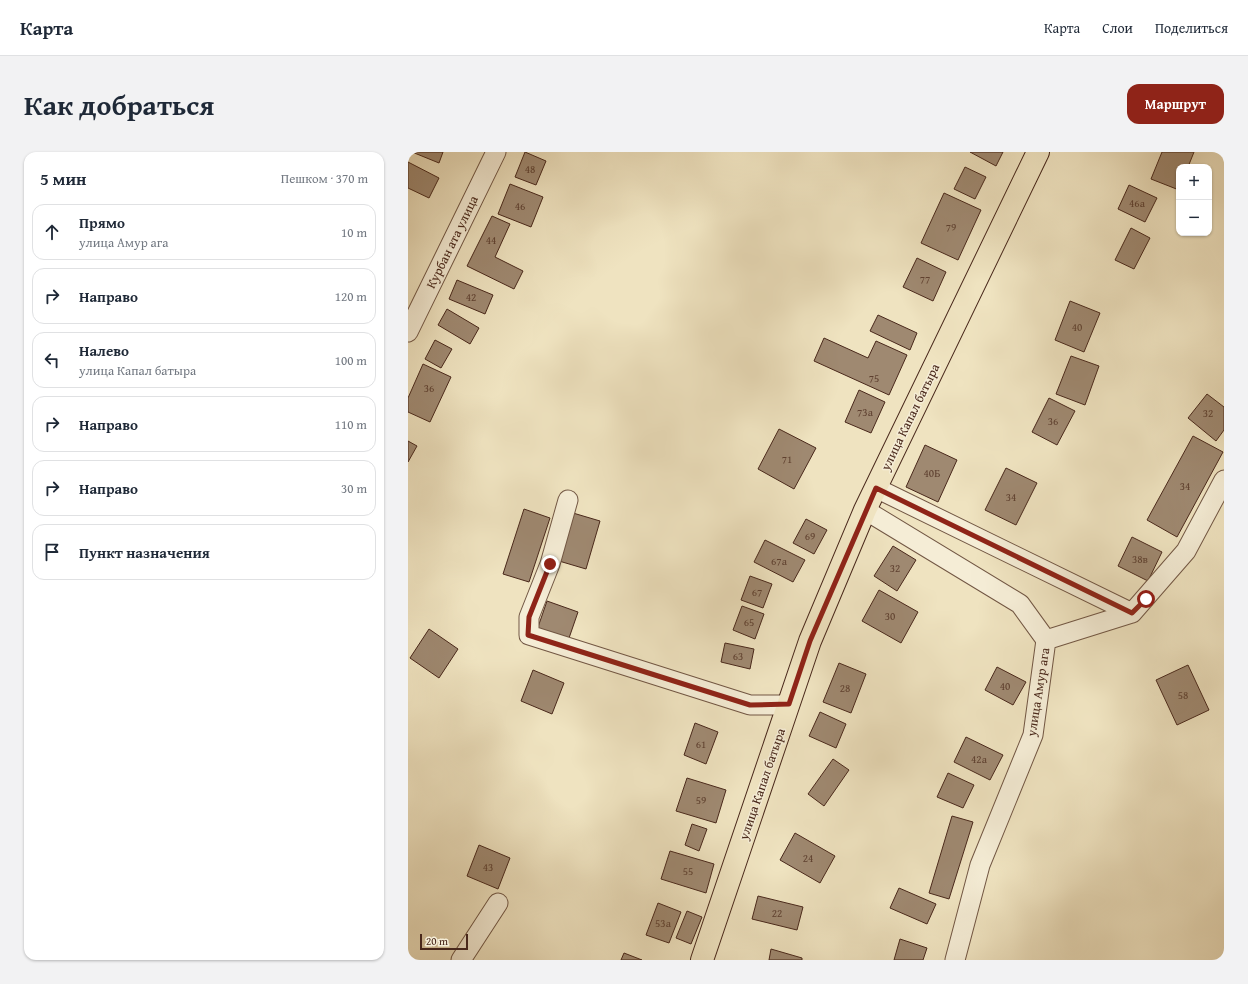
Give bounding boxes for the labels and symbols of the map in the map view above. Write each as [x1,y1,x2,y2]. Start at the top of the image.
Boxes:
house number: 48 [525,161,535,177]
street label: Курбан ата улица [421,192,483,292]
house number: 46а [1129,195,1146,211]
house number: 46 [515,198,525,214]
house number: 79 [946,219,956,235]
house number: 44 [486,232,496,248]
house number: 77 [920,271,930,287]
house number: 42 [466,289,476,305]
house number: 40 [1072,319,1082,335]
street label: улица Капал батыра [875,359,945,475]
house number: 75 [869,370,879,386]
house number: 36 [424,380,434,396]
house number: 73а [857,404,874,420]
house number: 32 [1203,405,1213,421]
house number: 36 [1048,413,1058,429]
house number: 71 [782,451,792,467]
house number: 40Б [924,465,940,481]
house number: 34 [1180,478,1190,494]
house number: 34 [1006,489,1016,505]
house number: 69 [805,528,815,544]
house number: 38в [1132,551,1148,567]
house number: 67а [771,553,788,569]
route end [541,555,559,573]
house number: 32 [890,560,900,576]
house number: 67 [752,584,762,600]
route start [1137,590,1155,608]
house number: 30 [885,608,895,624]
house number: 65 [744,614,754,630]
street label: улица Амур ага [1021,646,1055,739]
house number: 63 [733,648,743,664]
house number: 40 [1000,678,1010,694]
house number: 28 [840,680,850,696]
house number: 58 [1178,687,1188,703]
street label: улица Капал батыра [734,725,790,843]
house number: 61 [696,736,706,752]
house number: 42а [971,751,988,767]
house number: 59 [696,792,706,808]
house number: 24 [803,850,813,866]
house number: 43 [483,859,493,875]
house number: 55 [683,863,693,879]
house number: 22 [772,905,782,921]
house number: 53а [655,915,672,931]
scale bar [420,932,468,951]

